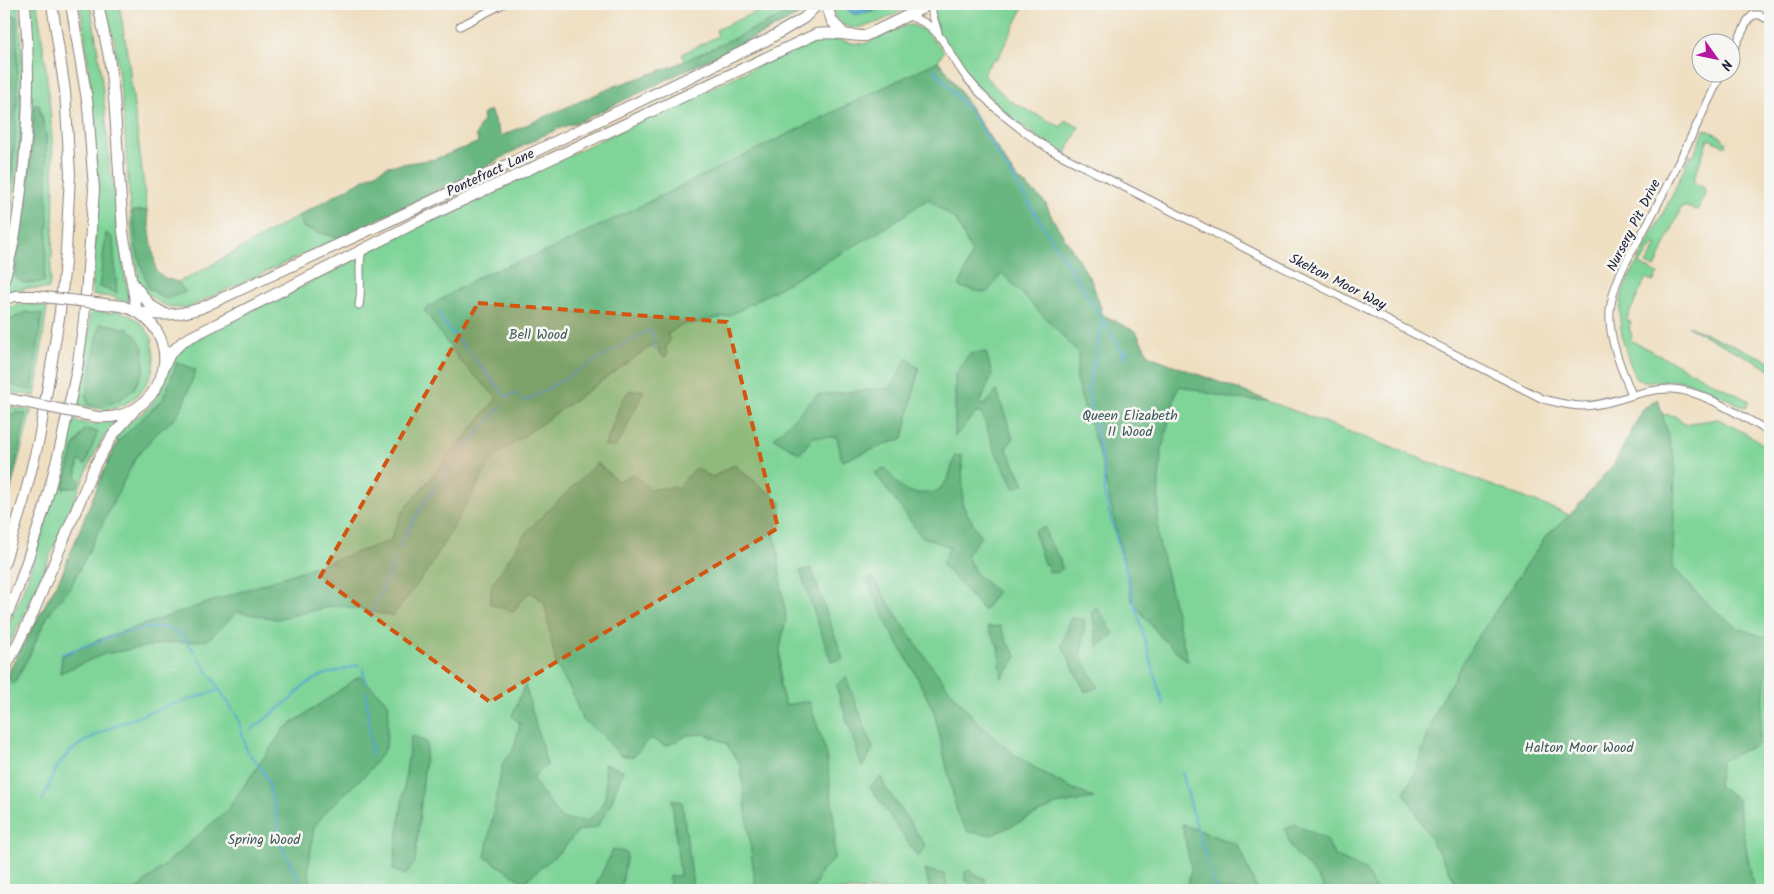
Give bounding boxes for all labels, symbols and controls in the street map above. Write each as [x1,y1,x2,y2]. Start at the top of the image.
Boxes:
north arrow [1692,32,1742,82]
text: N [1714,55,1738,74]
street label: Pontefract Lane [443,143,539,203]
street label: Nursery Pit Drive [1601,175,1667,275]
street label: Skelton Moor Way [1285,248,1390,316]
park label: Bell Wood [509,324,568,346]
park label: Queen Elizabeth II Wood [1082,405,1178,443]
park label: Halton Moor Wood [1525,737,1634,759]
park label: Spring Wood [228,829,301,851]

